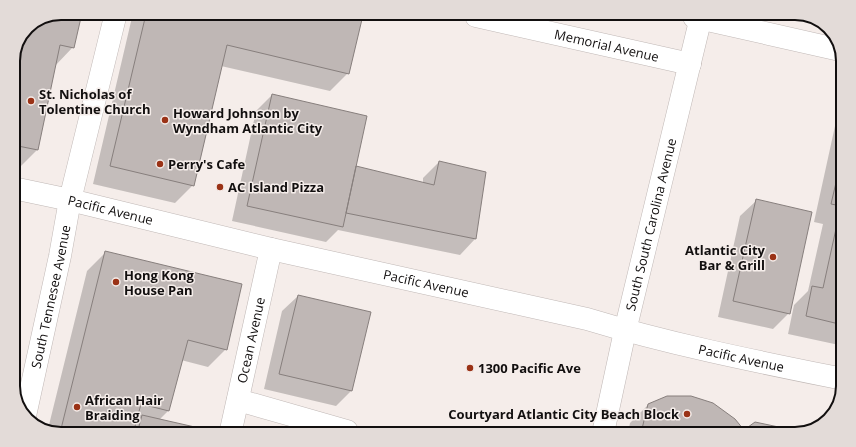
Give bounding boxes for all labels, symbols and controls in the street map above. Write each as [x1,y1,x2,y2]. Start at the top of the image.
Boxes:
street label: Memorial Avenue [553,25,661,66]
place label: St. Nicholas of Tolentine Church [39,85,150,118]
marker: St. Nicholas of Tolentine Church [26,96,36,106]
place label: Howard Johnson by Wyndham Atlantic City [173,104,323,137]
marker: Howard Johnson by Wyndham Atlantic City [160,115,170,125]
street label: South South Carolina Avenue [621,136,680,313]
place label: Perry's Cafe [168,155,246,173]
marker: Perry's Cafe [155,159,165,169]
place label: AC Island Pizza [228,178,324,196]
marker: AC Island Pizza [215,182,225,192]
street label: Pacific Avenue [66,191,155,229]
street label: South Tennesee Avenue [27,224,74,370]
place label: Atlantic City Bar & Grill [685,241,766,274]
marker: Atlantic City Bar & Grill [768,252,778,262]
street label: Pacific Avenue [382,265,471,302]
place label: Hong Kong House Pan [124,266,194,299]
marker: Hong Kong House Pan [111,277,121,287]
street label: Ocean Avenue [233,295,269,385]
street label: Pacific Avenue [697,340,786,376]
place label: 1300 Pacific Ave [478,359,581,377]
marker: 1300 Pacific Ave [465,363,475,373]
place label: African Hair Braiding [85,391,163,424]
marker: African Hair Braiding [72,402,82,412]
place label: Courtyard Atlantic City Beach Block [448,405,680,423]
marker: Courtyard Atlantic City Beach Block [682,409,692,419]

